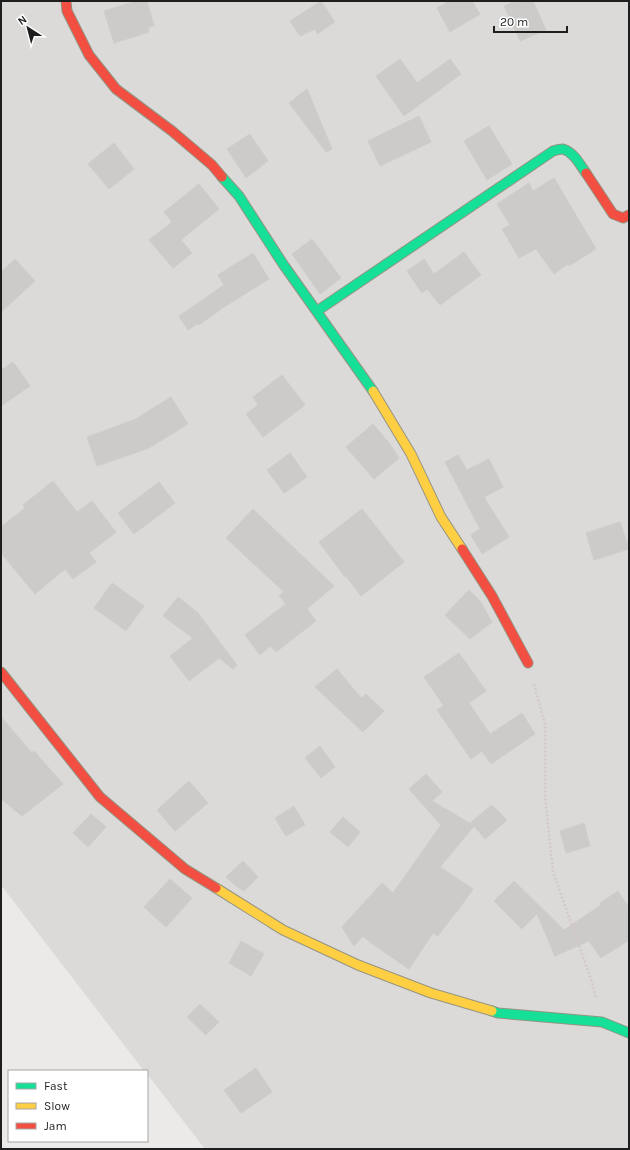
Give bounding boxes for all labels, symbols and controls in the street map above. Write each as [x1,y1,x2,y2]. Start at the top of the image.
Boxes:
north arrow [8,8,48,48]
scale bar [494,8,567,34]
text: N [15,13,29,28]
text: 20 m [500,15,528,29]
legend [8,1070,148,1142]
text: Fast [44,1079,68,1093]
text: Slow [44,1099,70,1113]
text: Jam [44,1119,67,1133]

